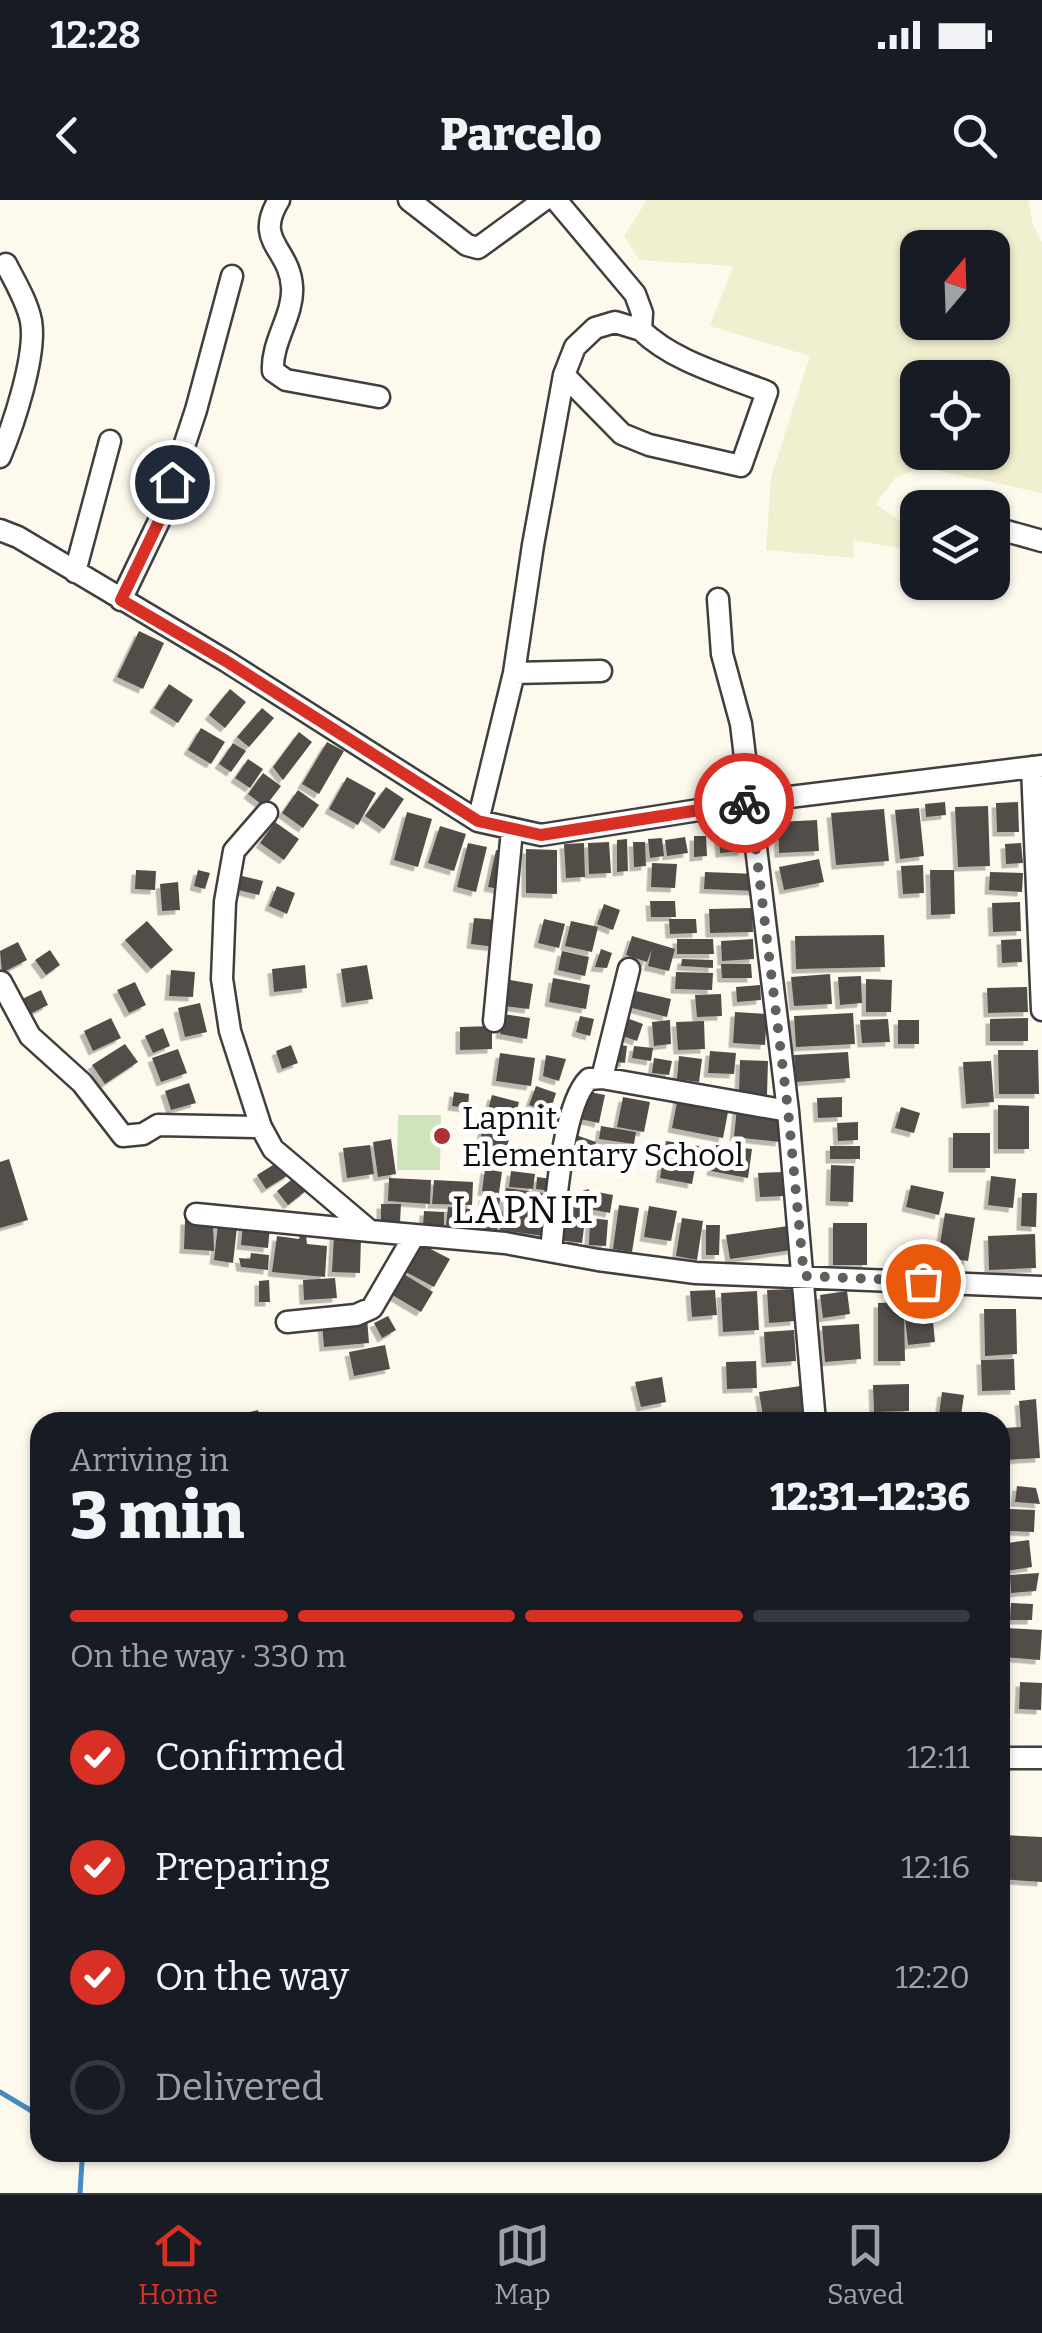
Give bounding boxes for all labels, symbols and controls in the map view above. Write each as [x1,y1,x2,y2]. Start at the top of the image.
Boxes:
text: 12:28 [50,12,141,58]
icon: back [40,108,95,163]
text: Parcelo [440,108,602,162]
icon: search [947,108,1002,163]
north arrow [900,230,1010,340]
map controls [900,230,1010,600]
button: locate [900,360,1010,470]
pin [130,440,215,525]
icon: home [145,455,200,510]
button: layers [900,490,1010,600]
courier [694,753,794,853]
icon: bike [717,776,772,831]
place label: Lapnit Elementary School [462,1099,744,1174]
marker: Lapnit Elementary School [431,1125,453,1147]
district label: LAPNIT [452,1187,600,1233]
pin [881,1239,966,1324]
icon: bag [896,1254,951,1309]
text: Arriving in [70,1441,229,1479]
text: 12:31–12:36 [770,1474,970,1520]
text: 3 min [70,1477,244,1555]
text: On the way · 330 m [70,1637,346,1675]
icon: check [70,1730,125,1785]
text: Confirmed [155,1734,345,1780]
text: 12:11 [907,1738,970,1776]
icon: check [70,1840,125,1895]
text: Preparing [155,1844,330,1890]
text: 12:16 [901,1848,970,1886]
icon: check [70,1950,125,2005]
text: On the way [155,1954,349,2000]
text: 12:20 [895,1958,970,1996]
text: Delivered [155,2064,324,2110]
tab: Home [138,2218,218,2311]
tab: Map [494,2218,551,2311]
tab: Saved [827,2218,904,2311]

